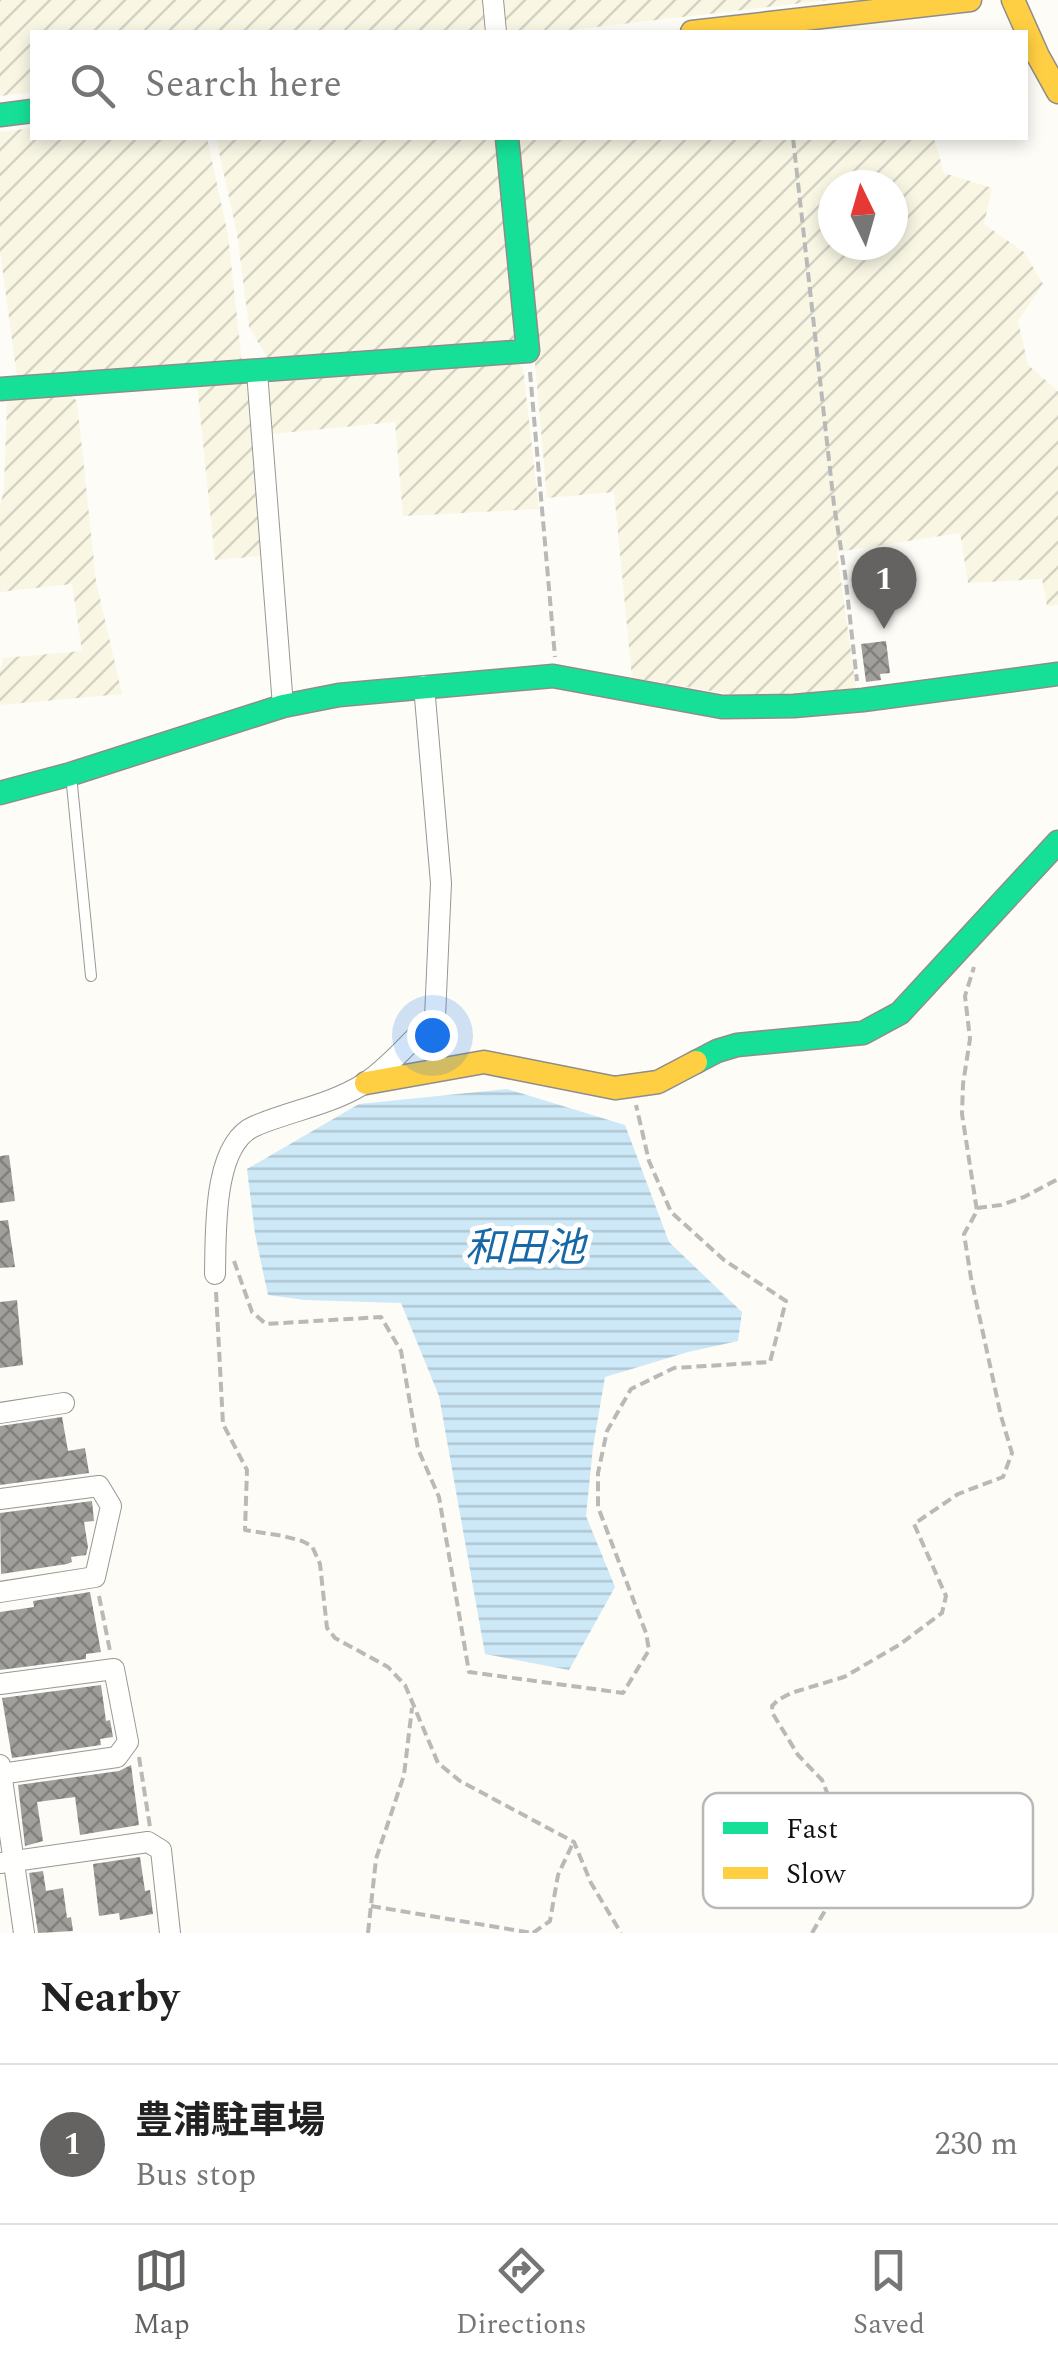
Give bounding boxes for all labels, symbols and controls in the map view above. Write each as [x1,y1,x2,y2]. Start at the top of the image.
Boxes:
search box [30,30,1028,140]
text: Search here [145,56,342,114]
icon: search [65,58,120,113]
north arrow [818,170,908,260]
pin: 1 [852,546,916,629]
your location [407,1010,458,1061]
water label: 和田池 [465,1219,589,1280]
legend [703,1793,1033,1908]
text: Fast [786,1808,838,1851]
text: Slow [786,1853,846,1896]
text: Nearby [40,1967,179,2030]
text: 豊浦駐車場 [135,2093,325,2151]
text: 1 [64,2120,81,2169]
text: 230 m [934,2120,1018,2169]
text: Bus stop [135,2151,256,2200]
tab: Map [133,2243,190,2346]
tab: Directions [456,2243,587,2346]
tab: Saved [853,2243,925,2346]

